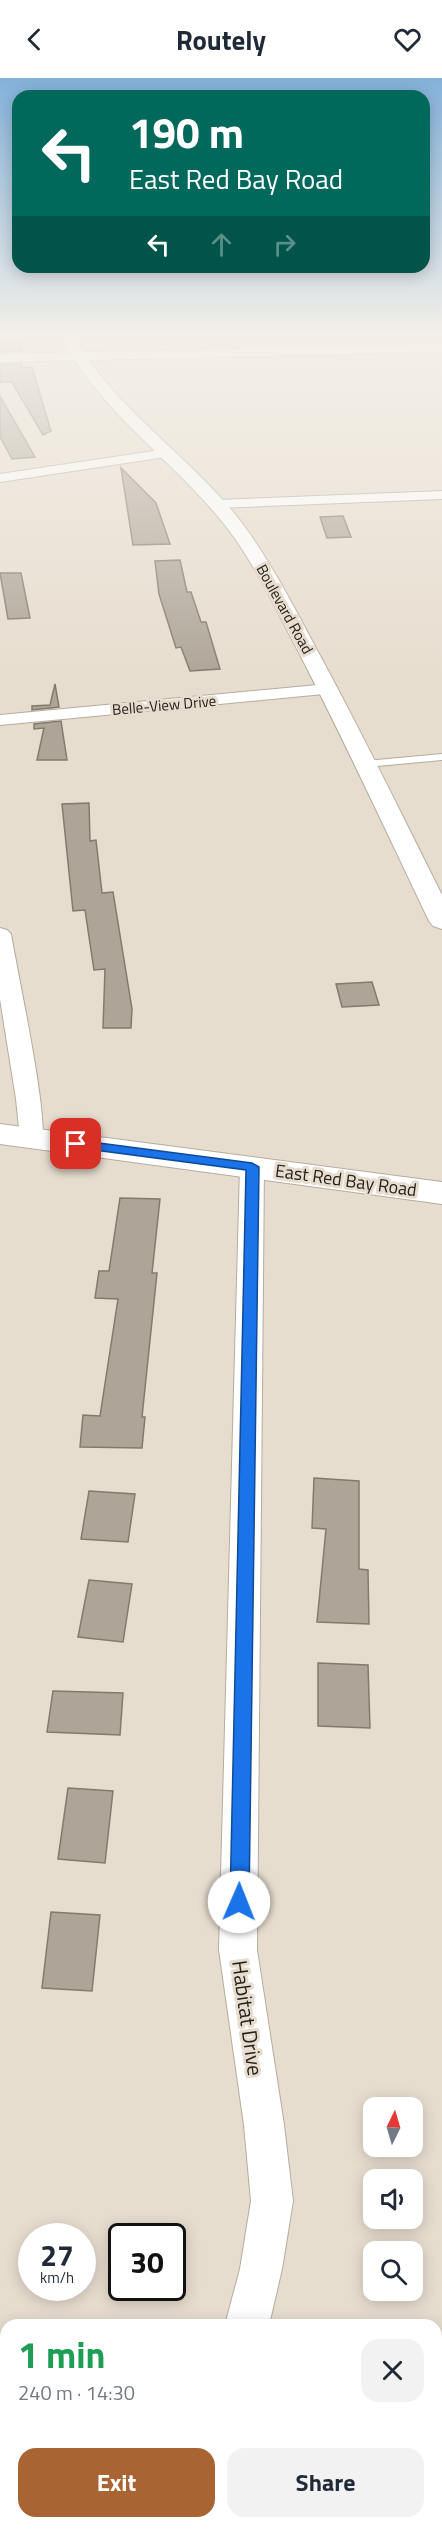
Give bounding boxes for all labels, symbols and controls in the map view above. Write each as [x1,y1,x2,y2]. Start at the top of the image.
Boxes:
text: Routely [176,19,266,60]
icon: back [18,23,51,56]
icon: heart [391,23,424,56]
text: 190 m [129,100,244,164]
icon: left [30,114,108,192]
text: East Red Bay Road [129,158,343,199]
icon: left [142,228,175,261]
icon: ahead [205,228,238,261]
icon: right [268,228,301,261]
street label: Boulevard Road [251,560,319,658]
street label: Belle-View Drive [111,689,217,721]
pin [50,1118,101,1169]
icon: arrive [59,1127,92,1160]
street label: East Red Bay Road [273,1157,419,1203]
position arrow [207,1870,271,1934]
street label: Habitat Drive [224,1958,272,2078]
north arrow [363,2097,423,2157]
map controls [363,2097,423,2301]
button: sound [363,2169,423,2229]
speed limit sign: 30 [108,2223,186,2301]
text: 27 [40,2232,74,2278]
button: search [363,2241,423,2301]
text: km/h [40,2266,74,2289]
text: 1 min [18,2327,105,2382]
button: close [361,2339,424,2402]
text: 240 m · 14:30 [18,2377,135,2408]
button: Exit [18,2448,215,2517]
button: Share [227,2448,424,2517]

